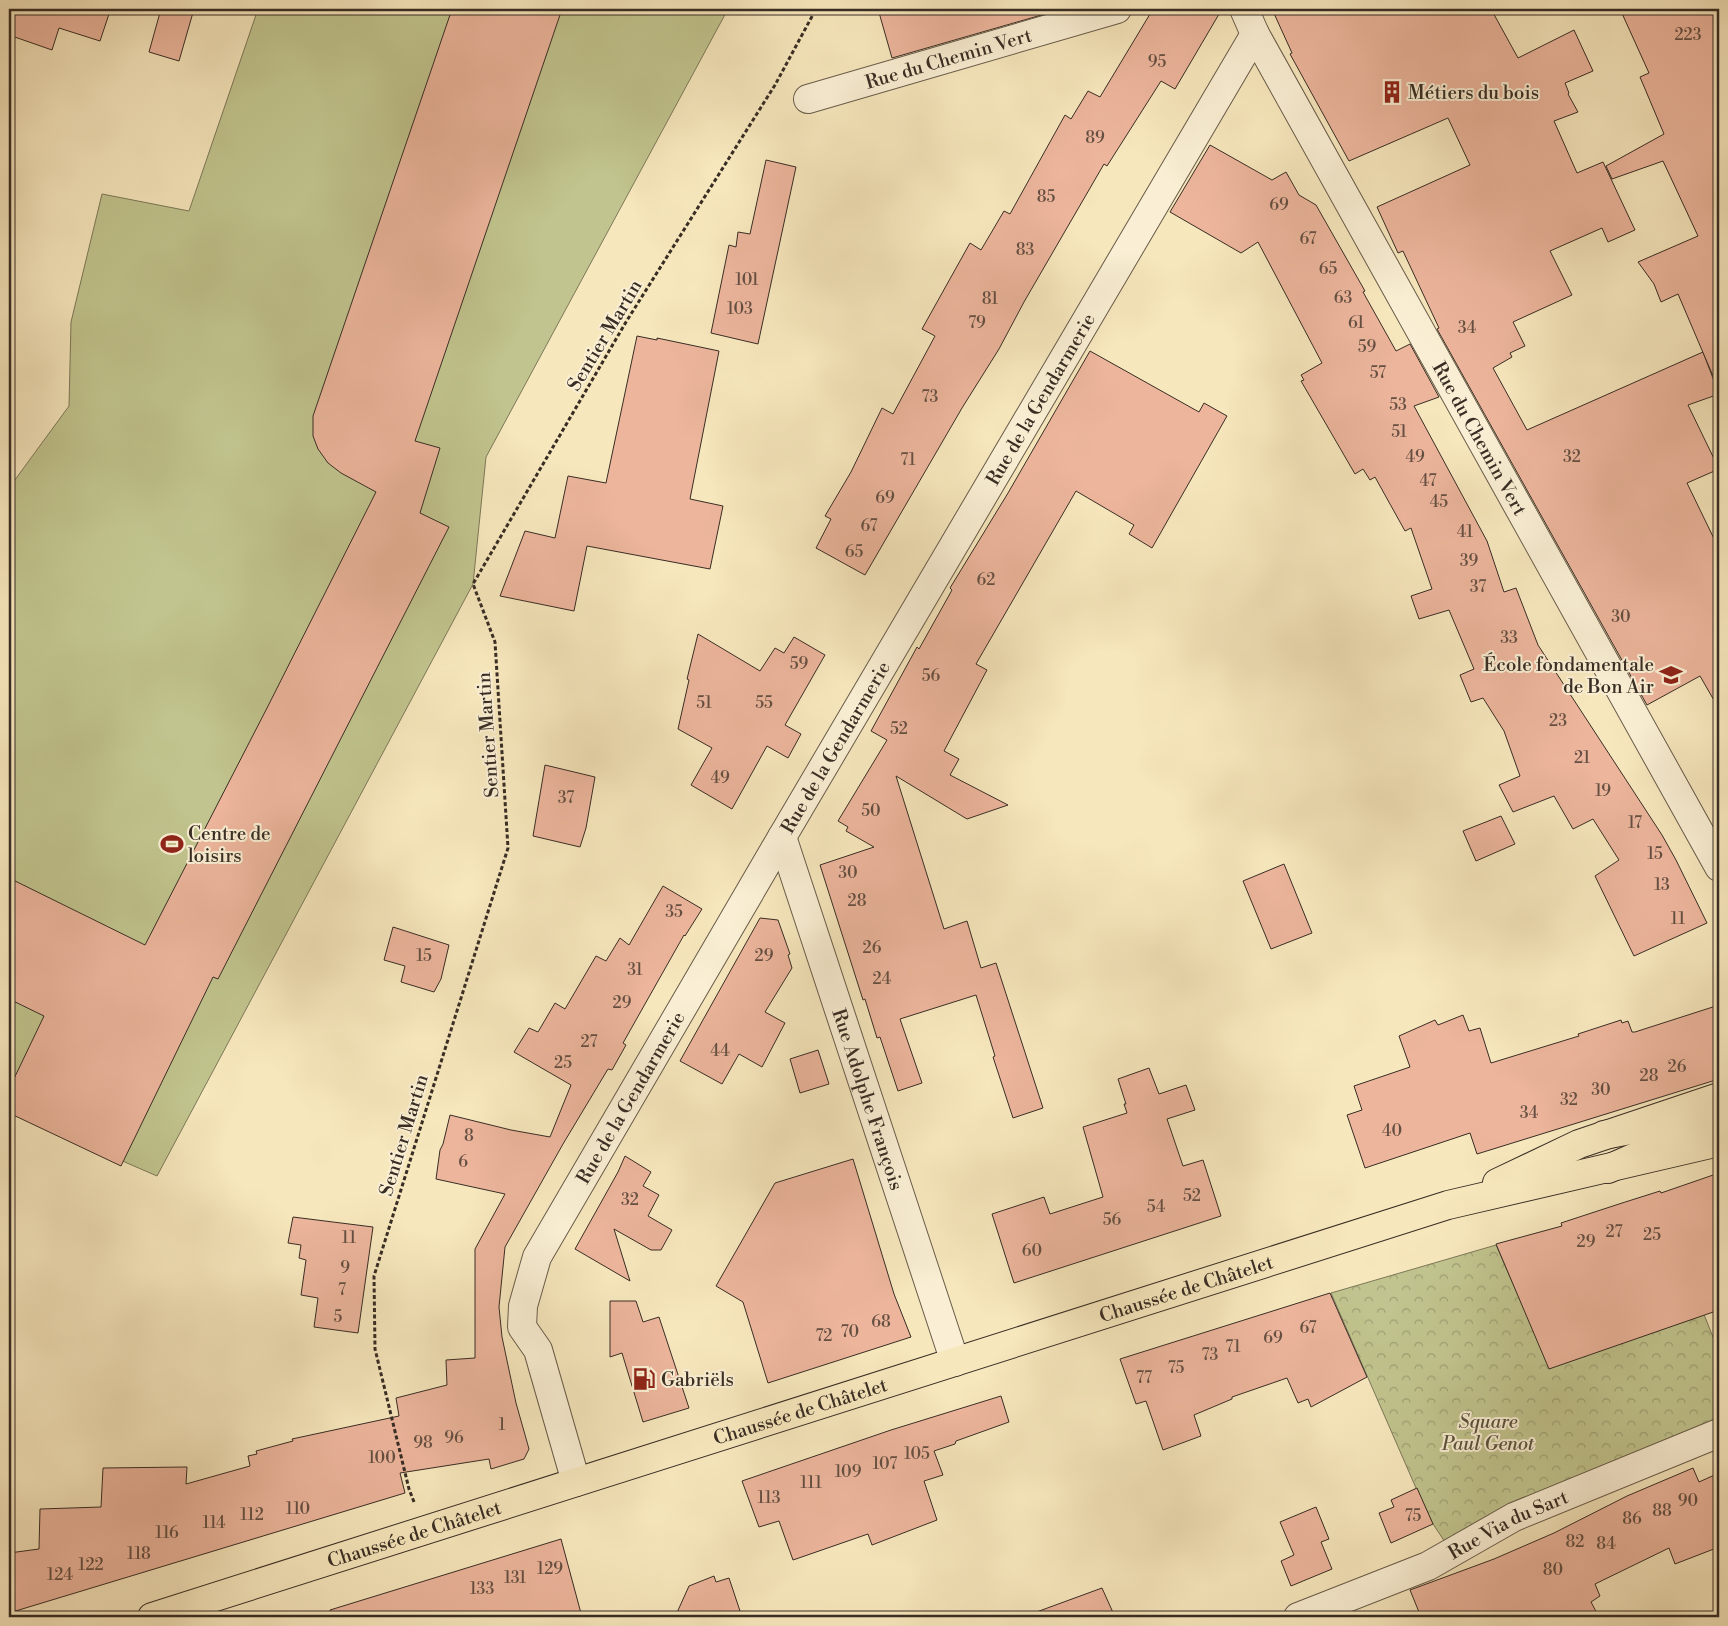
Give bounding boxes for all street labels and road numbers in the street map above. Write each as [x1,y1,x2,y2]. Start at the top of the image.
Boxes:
street label: Rue du Chemin Vert [862,23,1035,95]
street label: Sentier Martin [562,275,648,396]
street label: Rue de la Gendarmerie [981,309,1101,490]
street label: Rue du Chemin Vert [1427,358,1532,520]
street label: Rue de la Gendarmerie [776,657,896,838]
street label: Sentier Martin [472,671,504,799]
street label: Rue Adolphe François [826,1006,908,1193]
street label: Rue de la Gendarmerie [571,1007,691,1189]
street label: Sentier Martin [374,1072,434,1199]
street label: Chaussée de Châtelet [1096,1250,1277,1328]
street label: Chaussée de Châtelet [710,1373,891,1451]
street label: Rue Via du Sart [1444,1485,1572,1565]
street label: Chaussée de Châtelet [324,1496,505,1574]

